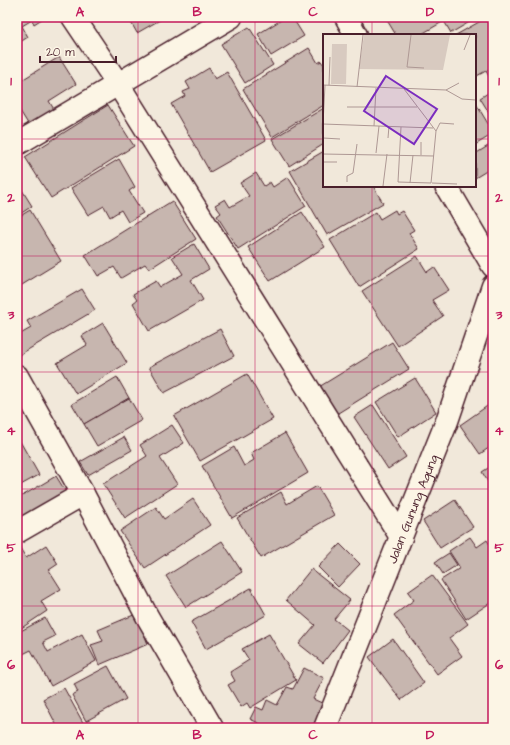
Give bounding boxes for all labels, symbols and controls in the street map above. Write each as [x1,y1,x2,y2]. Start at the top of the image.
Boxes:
text: A [76,3,85,21]
text: B [192,3,202,21]
text: C [308,3,318,21]
text: D [426,3,435,21]
inset map [323,34,476,187]
scale bar [40,38,116,64]
text: 20 m [46,44,75,61]
text: 1 [10,72,12,90]
text: 1 [498,72,500,90]
text: 2 [6,189,15,207]
text: 2 [494,189,503,207]
text: 3 [7,306,15,324]
text: 3 [495,306,503,324]
text: 4 [7,422,16,440]
text: 4 [495,422,504,440]
street label: Jalan Gunung Agung [383,452,444,566]
text: 5 [6,539,16,557]
text: 5 [494,539,504,557]
text: 6 [7,656,16,674]
text: 6 [495,656,504,674]
text: A [76,726,85,744]
text: B [192,726,202,744]
text: C [308,726,318,744]
text: D [426,726,435,744]

